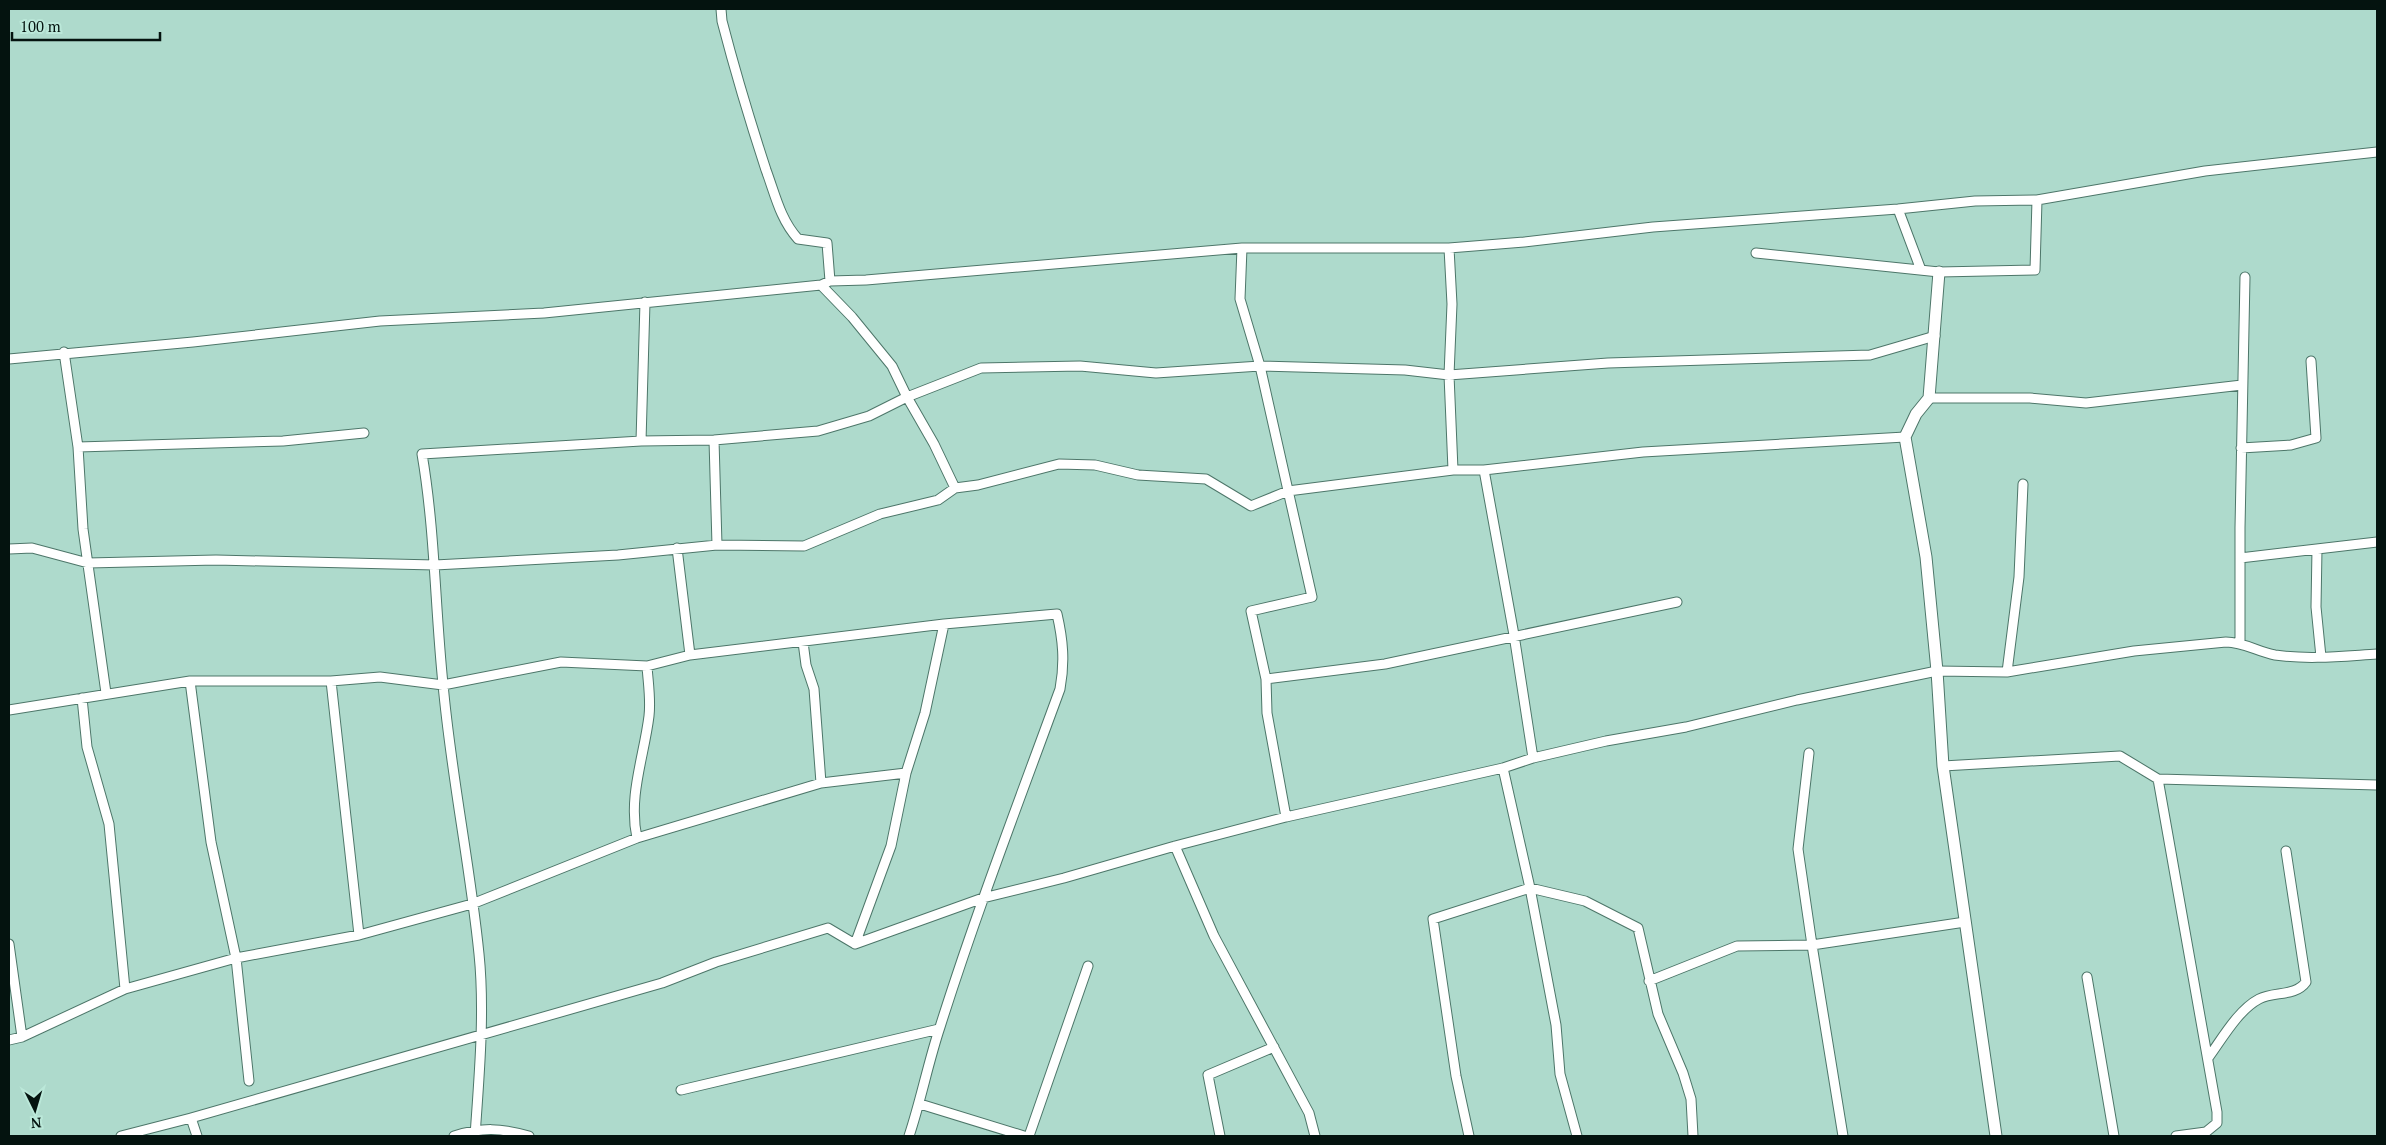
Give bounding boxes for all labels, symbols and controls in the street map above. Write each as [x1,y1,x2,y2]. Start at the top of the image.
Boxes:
scale bar [12,10,160,42]
text: 100 m [20,16,61,36]
north arrow [10,1085,60,1135]
text: N [30,1114,42,1133]

